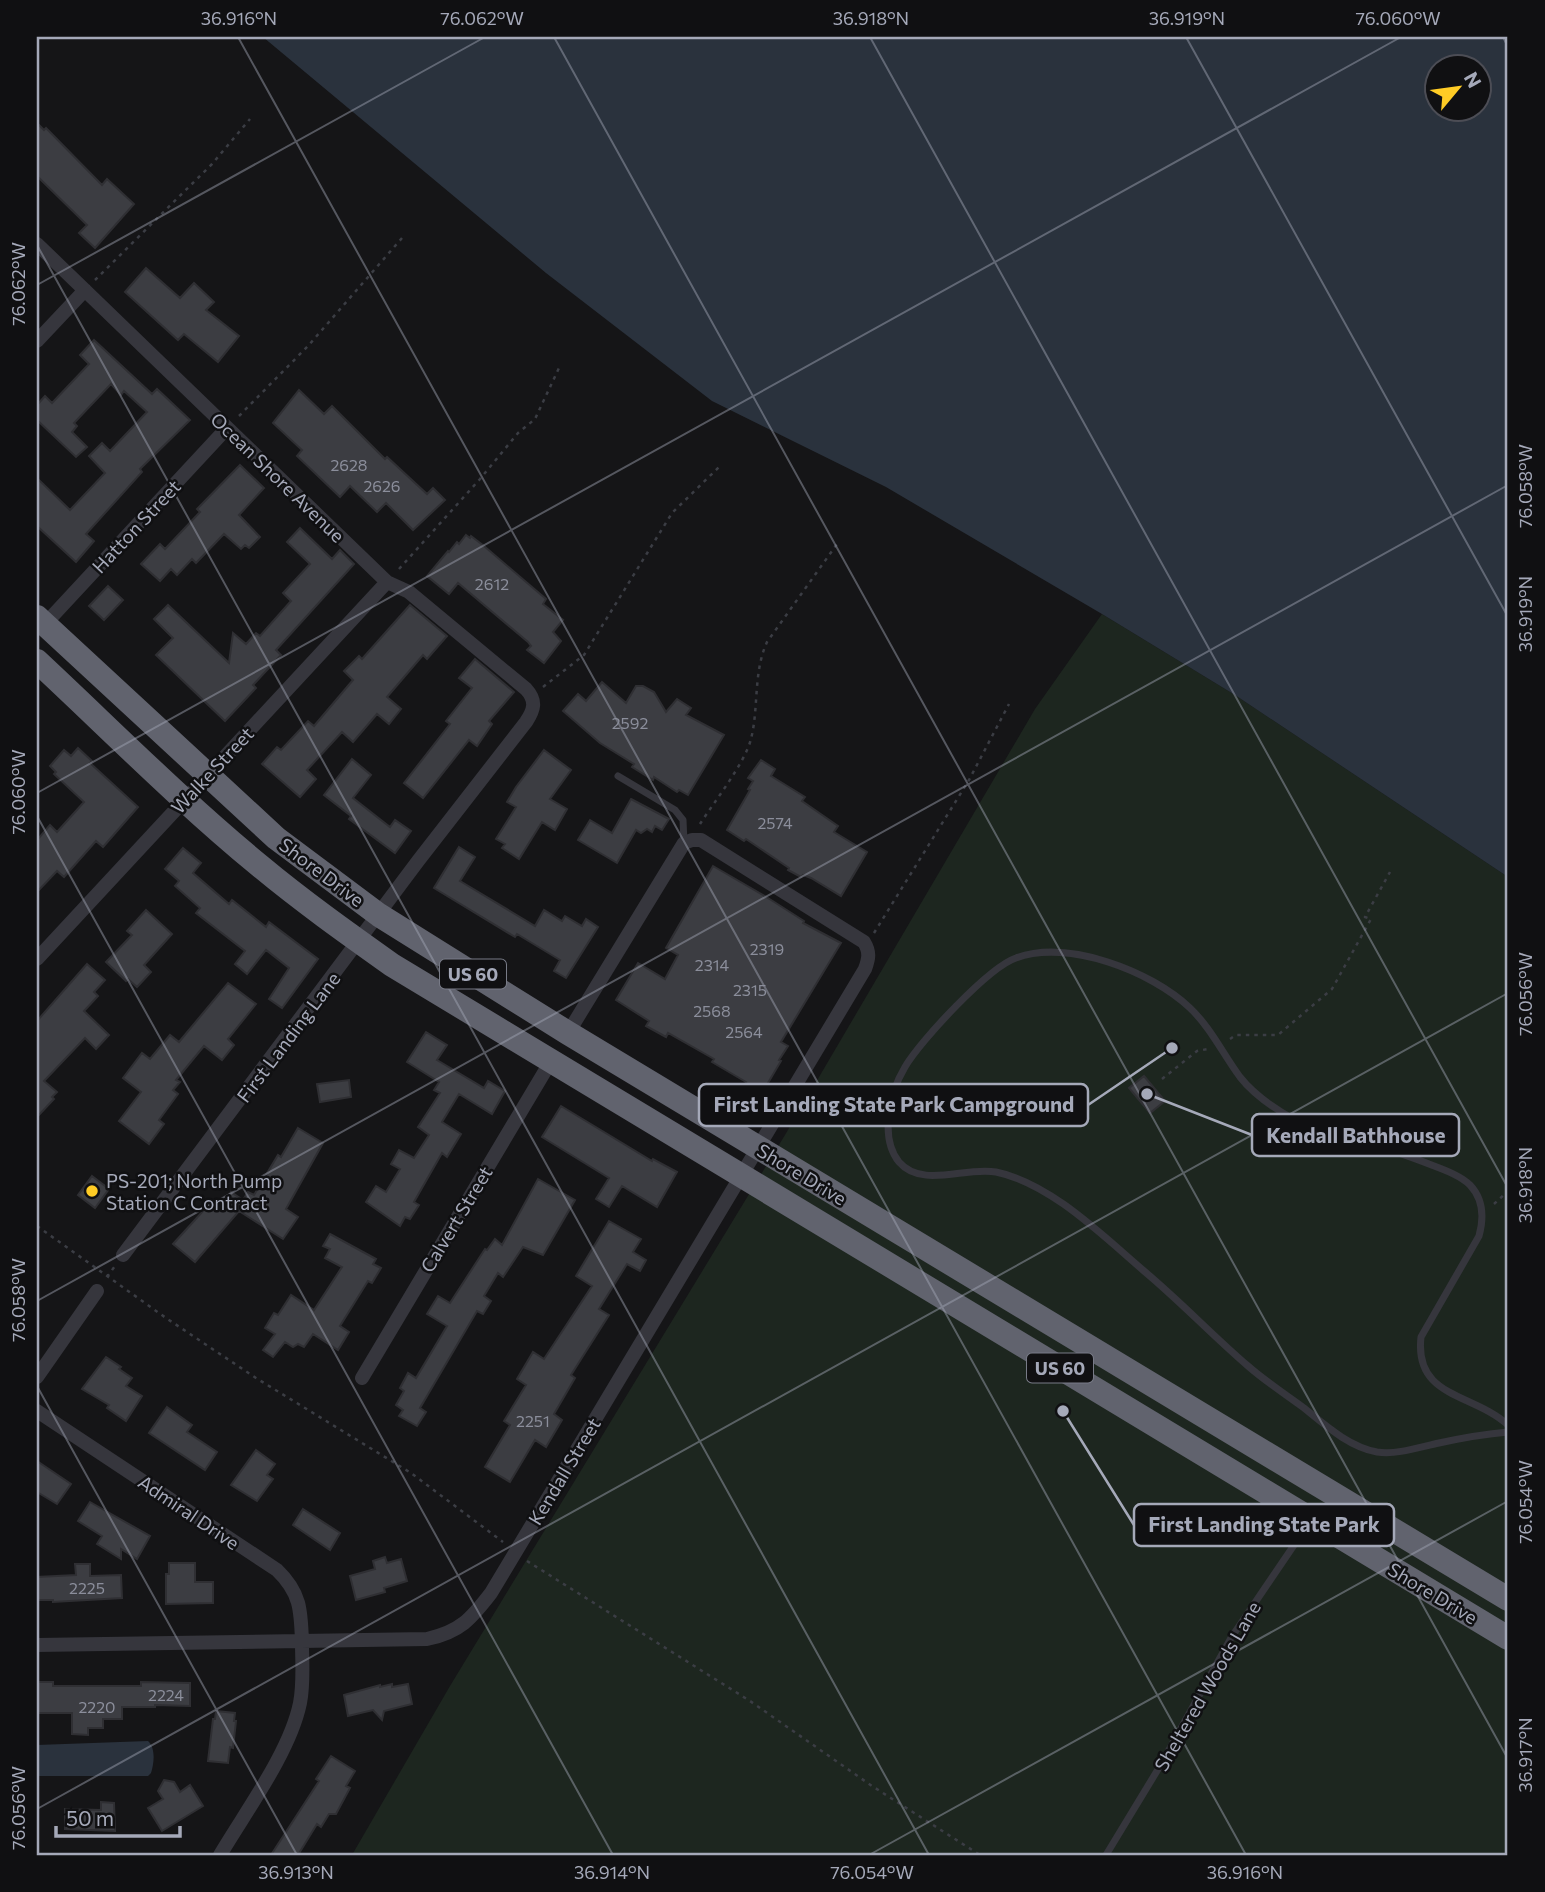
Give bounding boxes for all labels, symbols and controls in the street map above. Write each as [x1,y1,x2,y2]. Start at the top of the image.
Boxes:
text: 36.916°N [201,7,277,29]
text: 76.062°W [440,7,524,29]
text: 36.918°N [833,7,909,29]
text: 36.919°N [1149,7,1225,29]
text: 76.060°W [1355,7,1441,29]
north arrow [1422,52,1492,122]
text: N [1460,68,1487,91]
text: 76.062°W [7,242,29,326]
street label: Ocean Shore Avenue [206,407,350,547]
text: 76.058°W [1514,444,1536,528]
house number: 2628 [330,455,368,474]
street label: Hatton Street [87,474,185,577]
house number: 2626 [363,476,401,495]
house number: 2612 [475,574,509,593]
text: 36.919°N [1514,576,1536,652]
house number: 2592 [612,713,648,732]
street label: Walke Street [166,722,258,818]
text: 76.060°W [7,749,29,835]
house number: 2574 [757,813,793,832]
street label: Shore Drive [275,833,369,911]
house number: 2319 [750,939,784,958]
text: 76.056°W [1514,952,1536,1036]
house number: 2314 [695,955,730,974]
road number: US 60 [440,959,506,988]
street label: First Landing Lane [232,967,344,1107]
house number: 2315 [733,980,767,999]
house number: 2568 [693,1001,731,1020]
house number: 2564 [725,1022,763,1041]
callout: First Landing State Park Campground [699,1084,1088,1126]
text: First Landing State Park Campground [714,1091,1074,1116]
callout: Kendall Bathhouse [1252,1114,1459,1156]
text: Kendall Bathhouse [1266,1122,1446,1147]
street label: Shore Drive [753,1138,851,1210]
text: 36.918°N [1514,1147,1536,1223]
street label: Calvert Street [415,1161,497,1276]
place label: PS-201; North Pump Station C Contract [106,1169,282,1214]
marker: PS-201; North Pump Station C Contract [84,1183,100,1199]
text: 76.058°W [7,1258,29,1342]
road number: US 60 [1027,1353,1093,1382]
house number: 2251 [516,1411,550,1430]
street label: Kendall Street [523,1413,605,1529]
text: 76.054°W [1514,1460,1536,1544]
street label: Admiral Drive [134,1470,244,1554]
callout: First Landing State Park [1134,1504,1394,1546]
text: First Landing State Park [1148,1511,1380,1536]
street label: Shore Drive [1384,1557,1482,1629]
house number: 2225 [69,1578,105,1597]
street label: Sheltered Woods Lane [1149,1597,1265,1775]
house number: 2224 [148,1685,184,1704]
house number: 2220 [78,1697,116,1716]
text: 36.917°N [1514,1717,1536,1793]
text: 76.056°W [7,1766,29,1850]
scale bar [56,1794,180,1838]
text: 50 m [66,1805,114,1830]
text: 36.913°N [258,1861,334,1883]
text: 36.914°N [574,1861,650,1883]
text: 76.054°W [830,1861,914,1883]
text: 36.916°N [1207,1861,1283,1883]

